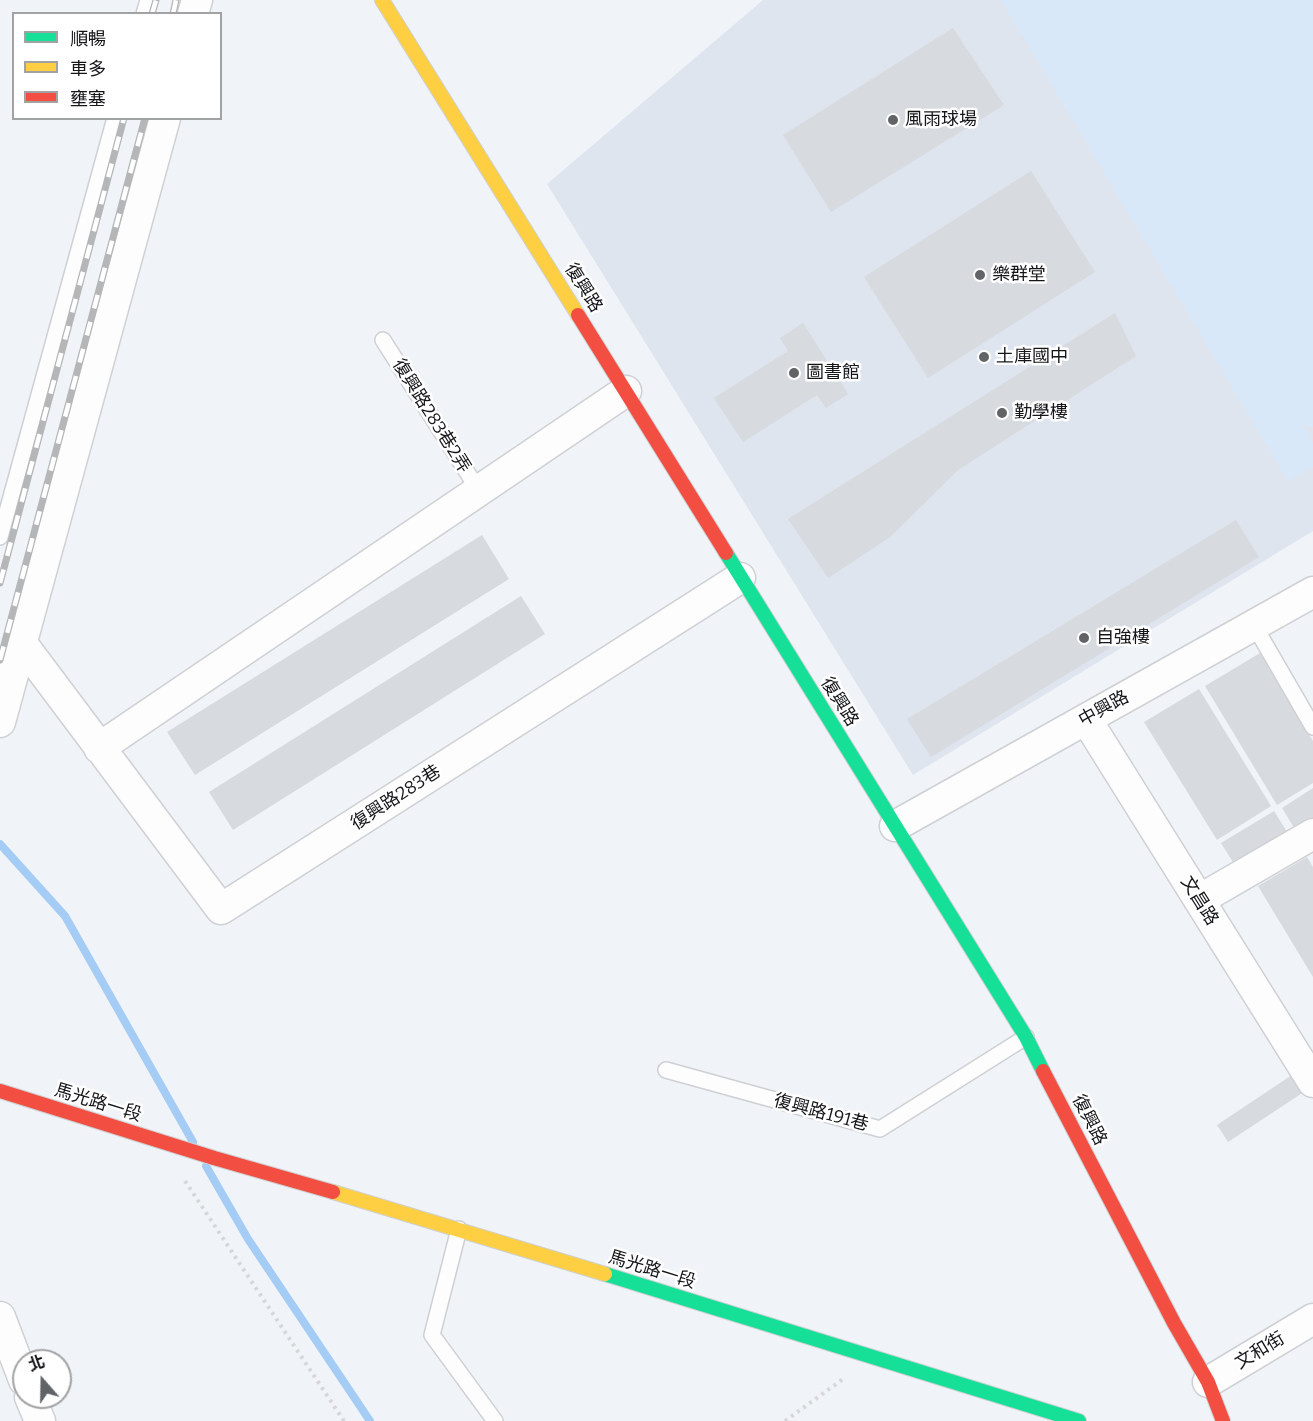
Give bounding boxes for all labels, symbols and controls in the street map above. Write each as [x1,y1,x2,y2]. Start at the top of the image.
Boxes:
legend [12,12,222,120]
text: 順暢 [70,28,106,50]
text: 車多 [70,58,106,80]
text: 壅塞 [70,88,106,110]
place label: 風雨球場 [905,109,977,131]
marker: 風雨球場 [886,113,900,127]
street label: 復興路 [560,259,606,317]
place label: 樂群堂 [992,264,1046,286]
marker: 樂群堂 [973,268,987,282]
place label: 土庫國中 [996,346,1068,368]
marker: 土庫國中 [977,350,991,364]
street label: 復興路283巷2弄 [387,355,475,477]
place label: 圖書館 [806,362,860,384]
marker: 圖書館 [787,366,801,380]
place label: 勤學樓 [1014,402,1068,424]
marker: 勤學樓 [995,406,1009,420]
place label: 自強樓 [1096,627,1150,649]
marker: 自強樓 [1077,631,1091,645]
street label: 復興路 [816,673,862,731]
street label: 中興路 [1075,686,1133,732]
street label: 復興路283巷 [347,761,445,835]
street label: 文昌路 [1176,872,1222,930]
street label: 馬光路一段 [52,1080,144,1126]
street label: 復興路191巷 [771,1090,871,1136]
street label: 復興路 [1067,1091,1111,1149]
street label: 馬光路一段 [606,1247,698,1293]
street label: 文和街 [1231,1328,1289,1374]
north arrow [12,1349,72,1409]
text: 北 [26,1352,47,1375]

